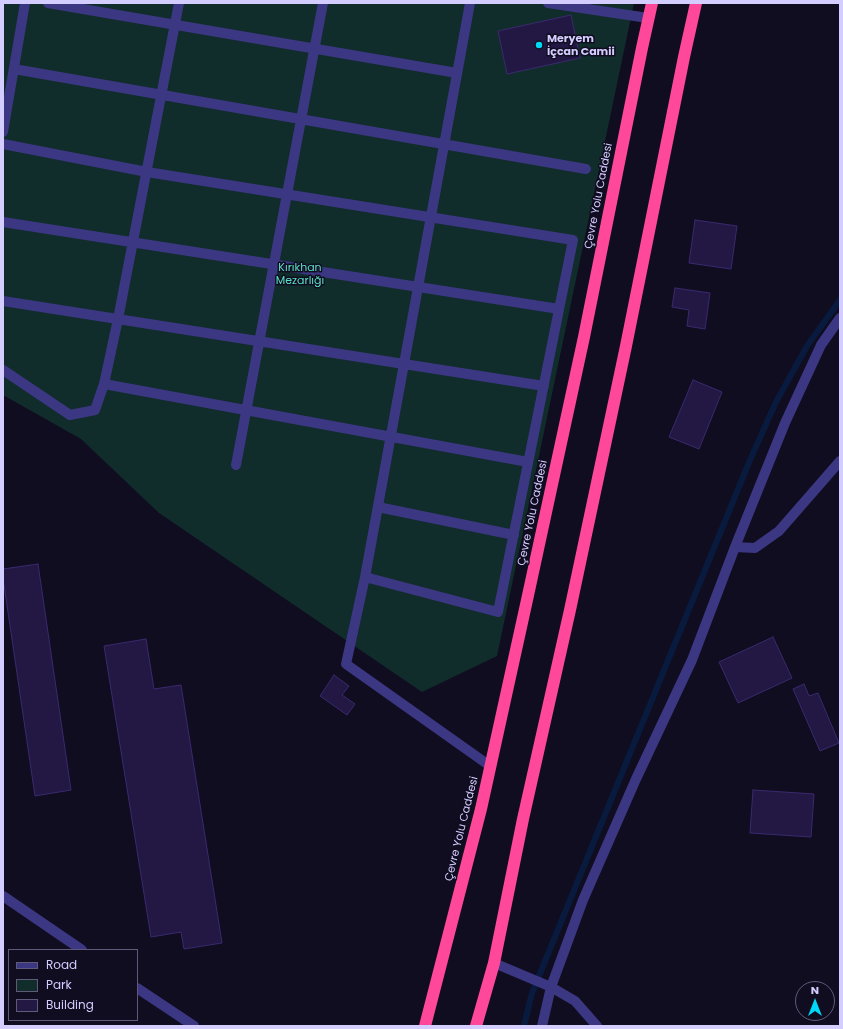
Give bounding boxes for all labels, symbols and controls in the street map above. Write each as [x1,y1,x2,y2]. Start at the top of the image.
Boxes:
place label: Meryem İçcan Camii [547,32,615,58]
marker: Meryem İçcan Camii [534,40,544,50]
street label: Çevre Yolu Caddesi [582,142,616,250]
park label: Kırıkhan Mezarlığı [276,261,324,287]
street label: Çevre Yolu Caddesi [515,459,551,567]
street label: Çevre Yolu Caddesi [443,775,481,883]
legend [8,949,138,1021]
text: Road [46,956,77,973]
text: Park [46,976,72,993]
north arrow [795,981,835,1021]
text: N [811,982,819,998]
text: Building [46,996,94,1013]

